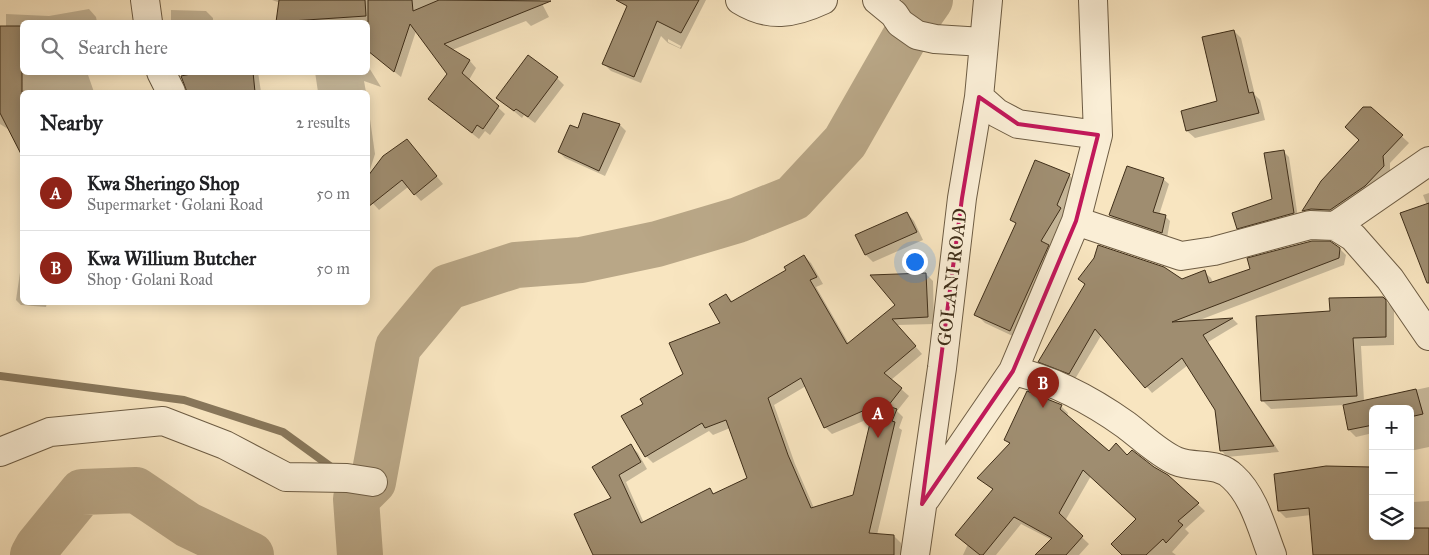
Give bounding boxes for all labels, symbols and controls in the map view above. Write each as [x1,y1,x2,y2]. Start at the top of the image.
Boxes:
search box [20,20,370,75]
icon: search [38,34,66,62]
text: Search here [78,36,168,59]
text: Nearby [40,110,103,136]
text: 2 results [296,113,350,132]
text: Kwa Sheringo Shop [87,172,240,195]
text: A [51,184,61,203]
text: 50 m [316,184,350,203]
text: Supermarket · Golani Road [87,195,263,214]
street label: GOLANI ROAD [932,207,972,347]
text: Kwa Willium Butcher [87,247,256,270]
your location [902,249,928,275]
text: B [51,259,61,278]
text: 50 m [316,259,350,278]
text: Shop · Golani Road [87,270,213,289]
pin: B [1027,367,1059,408]
pin: A [862,397,894,438]
map controls [1369,405,1414,540]
button: + [1369,405,1414,450]
button: − [1369,450,1414,495]
button: layers [1369,495,1414,540]

